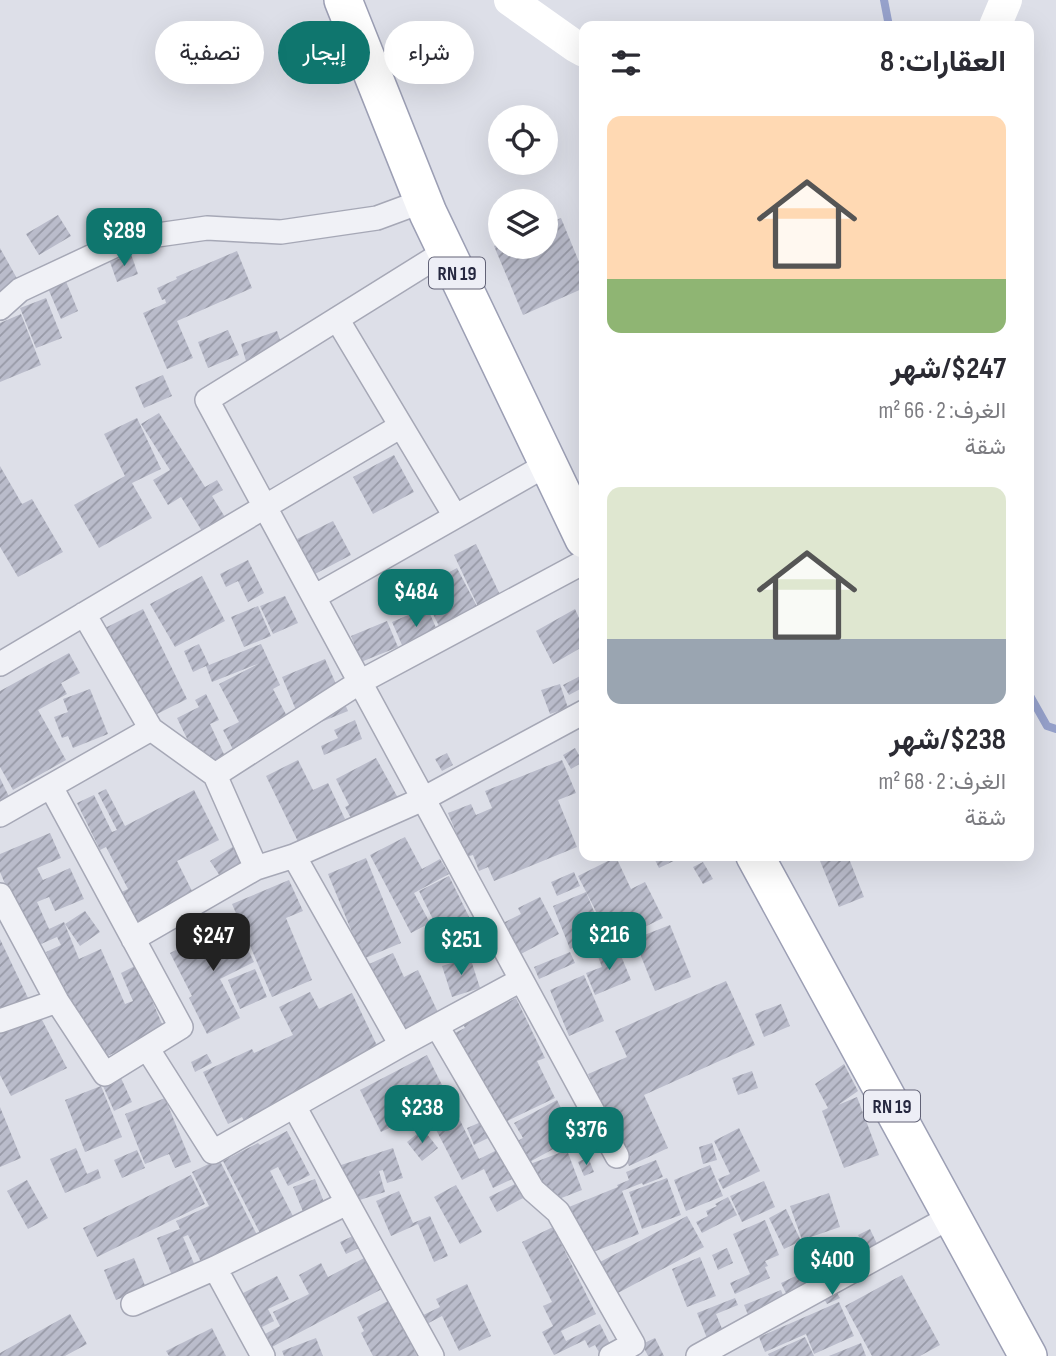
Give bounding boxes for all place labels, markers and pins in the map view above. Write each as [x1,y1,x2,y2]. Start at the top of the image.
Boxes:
pin: $289 [83,208,165,268]
pin: $484 [375,570,457,629]
pin: $216 [568,912,650,972]
pin: $247 [172,914,254,973]
pin: $251 [420,918,502,977]
pin: $238 [381,1086,463,1145]
pin: $376 [545,1108,627,1167]
pin: $400 [791,1238,873,1297]

